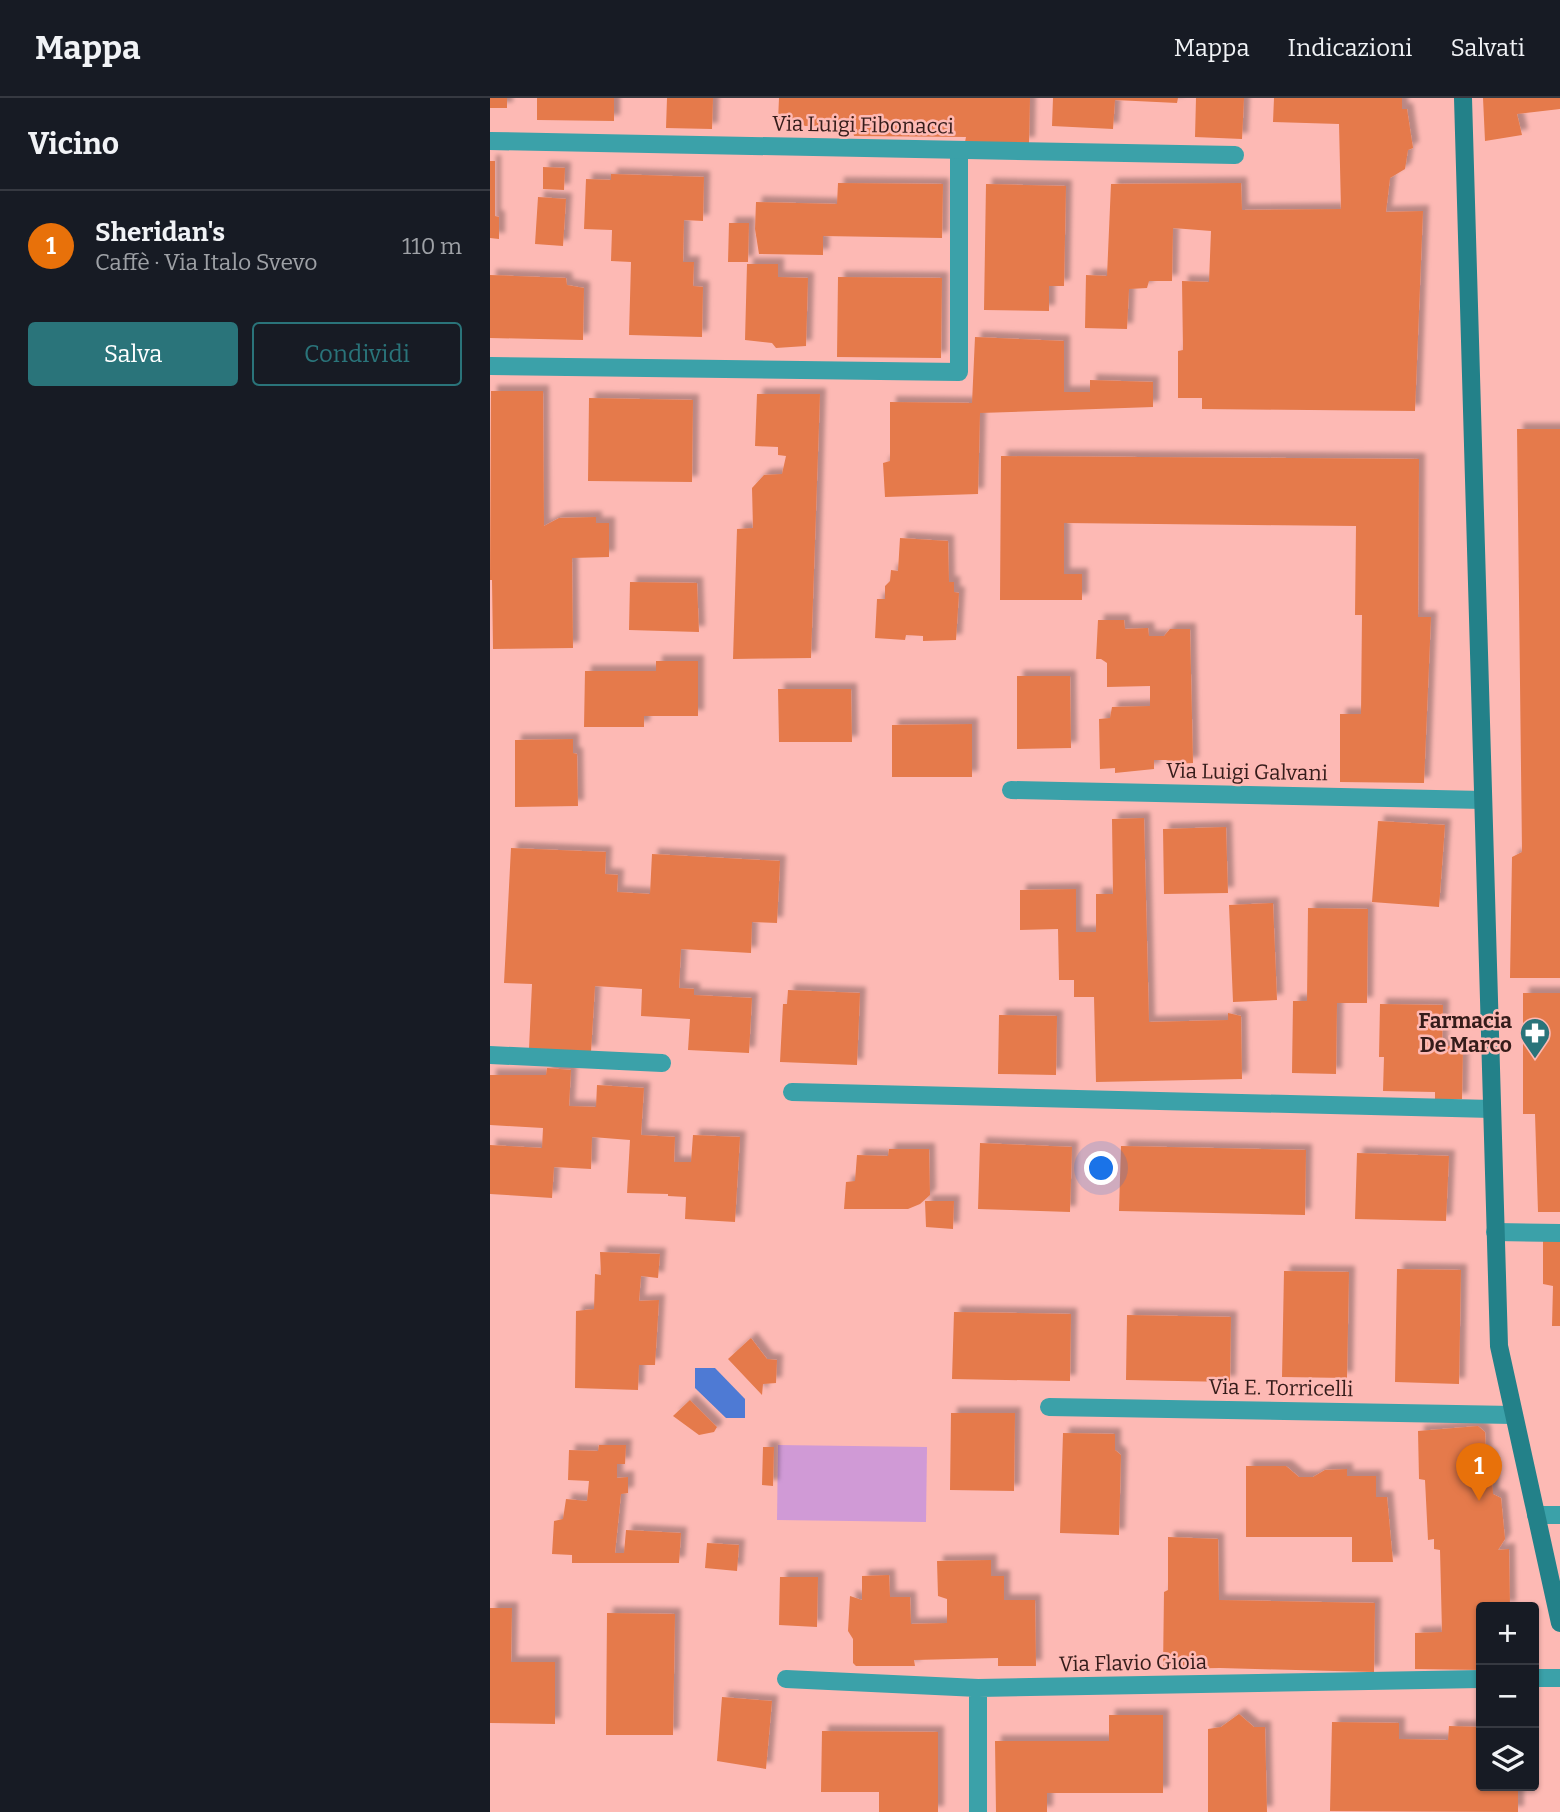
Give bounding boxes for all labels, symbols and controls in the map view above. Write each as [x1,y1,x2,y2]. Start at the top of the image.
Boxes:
text: Mappa [35,28,141,68]
text: Mappa [1174,34,1250,62]
text: Indicazioni [1288,34,1412,62]
text: Salvati [1450,34,1525,62]
street label: Via Luigi Fibonacci [772,110,954,140]
text: Vicino [28,126,119,162]
text: Sheridan's [95,217,225,248]
text: 1 [46,232,56,260]
text: 110 m [402,232,462,260]
text: Caffè · Via Italo Svevo [95,248,318,276]
button: Salva [28,322,238,386]
button: Condividi [252,322,462,386]
street label: Via Luigi Galvani [1166,758,1328,786]
place label: Farmacia De Marco [1419,1008,1512,1058]
pharmacy icon: Farmacia De Marco [1518,1016,1552,1060]
your location [1084,1151,1118,1185]
street label: Via E. Torricelli [1208,1374,1354,1402]
pin: 1 [1456,1443,1502,1501]
map controls [1476,1602,1539,1791]
button: + [1476,1602,1539,1665]
street label: Via Flavio Gioia [1059,1649,1208,1677]
button: − [1476,1665,1539,1728]
button: layers [1476,1728,1539,1791]

